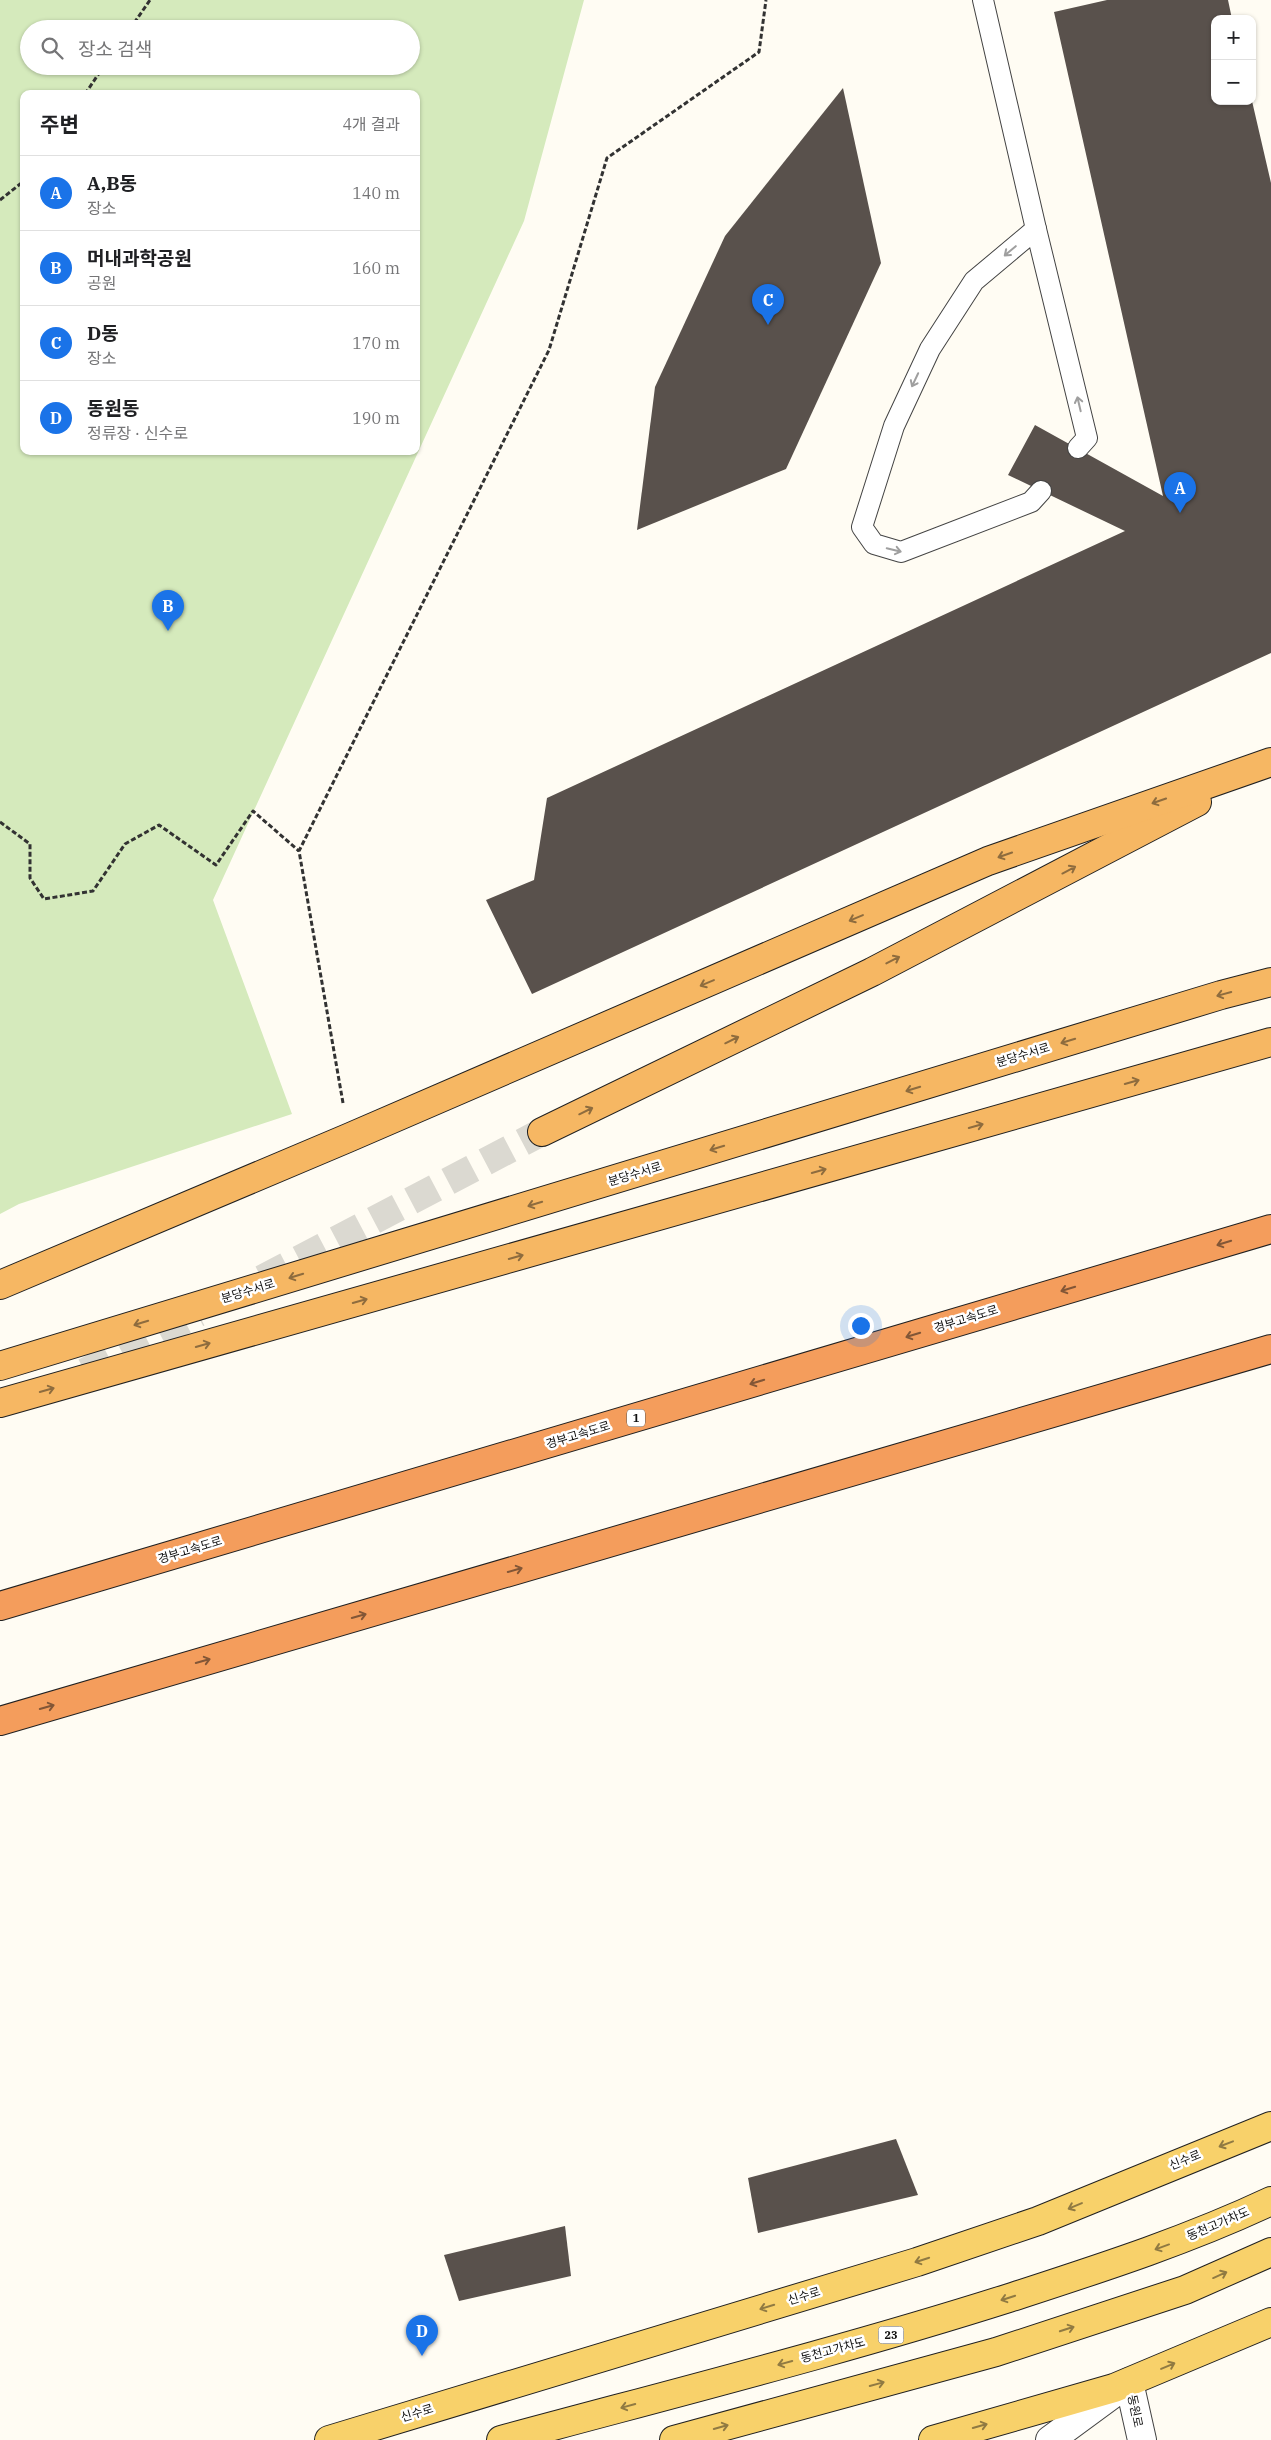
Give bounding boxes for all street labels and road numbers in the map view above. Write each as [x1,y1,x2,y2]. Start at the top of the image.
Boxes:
street label: 분당수서로 [994,1039,1051,1070]
street label: 분당수서로 [606,1158,663,1189]
street label: 분당수서로 [219,1275,276,1306]
street label: 경부고속도로 [932,1302,1000,1335]
road number: 1 [627,1410,645,1426]
street label: 경부고속도로 [544,1418,612,1451]
street label: 경부고속도로 [156,1533,224,1566]
street label: 신수로 [1167,2146,1203,2173]
street label: 동천고가차도 [1184,2204,1251,2243]
street label: 신수로 [786,2284,822,2308]
road number: 23 [878,2326,904,2344]
street label: 동천고가차도 [799,2334,867,2365]
street label: 동원로 [1125,2393,1146,2429]
street label: 신수로 [399,2401,435,2425]

